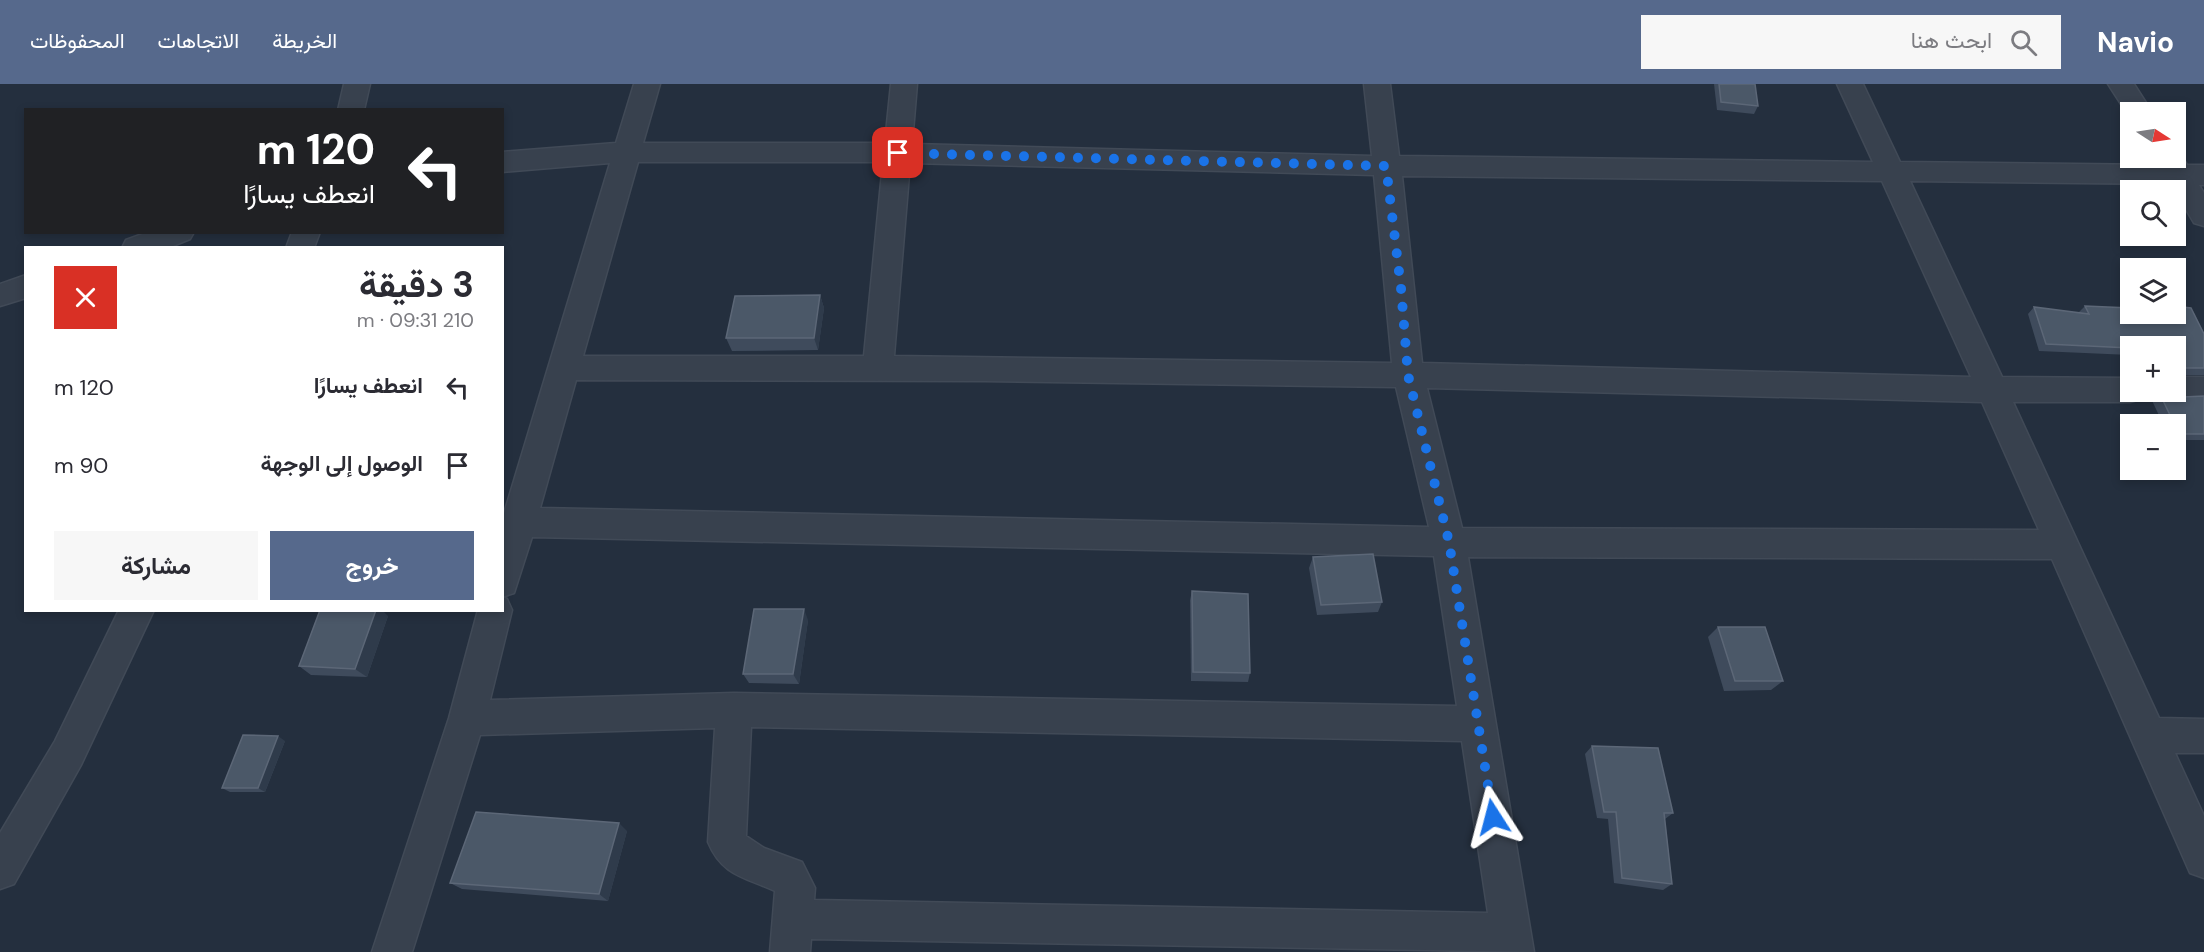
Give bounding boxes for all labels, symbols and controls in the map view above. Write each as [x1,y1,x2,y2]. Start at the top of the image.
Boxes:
search box [1641,15,2061,69]
text: Navio [2097,24,2174,61]
text: ابحث هنا [1911,26,1992,55]
icon: search [2007,26,2040,59]
text: المحفوظات [30,27,125,55]
text: الاتجاهات [158,27,239,55]
text: الخريطة [272,27,337,55]
north arrow [2120,102,2186,168]
map controls [2120,102,2186,480]
text: 120 m [257,122,375,177]
pin [872,127,923,178]
icon: left [396,132,474,210]
icon: arrive [881,136,914,169]
text: انعطف يسارًا [243,176,375,211]
button: search [2120,180,2186,246]
button: layers [2120,258,2186,324]
text: 3 دقيقة [359,261,474,308]
button: close [54,266,117,329]
text: 210 m · 09:31 [357,307,474,333]
button: + [2120,336,2186,402]
text: انعطف يسارًا [314,371,423,400]
icon: left [441,371,474,404]
text: 120 m [54,373,114,402]
button: − [2120,414,2186,480]
text: الوصول إلى الوجهة [261,449,423,478]
icon: arrive [441,449,474,482]
text: 90 m [54,451,108,480]
button: مشاركة [54,531,258,600]
button: خروج [270,531,474,600]
position arrow [1461,785,1525,849]

